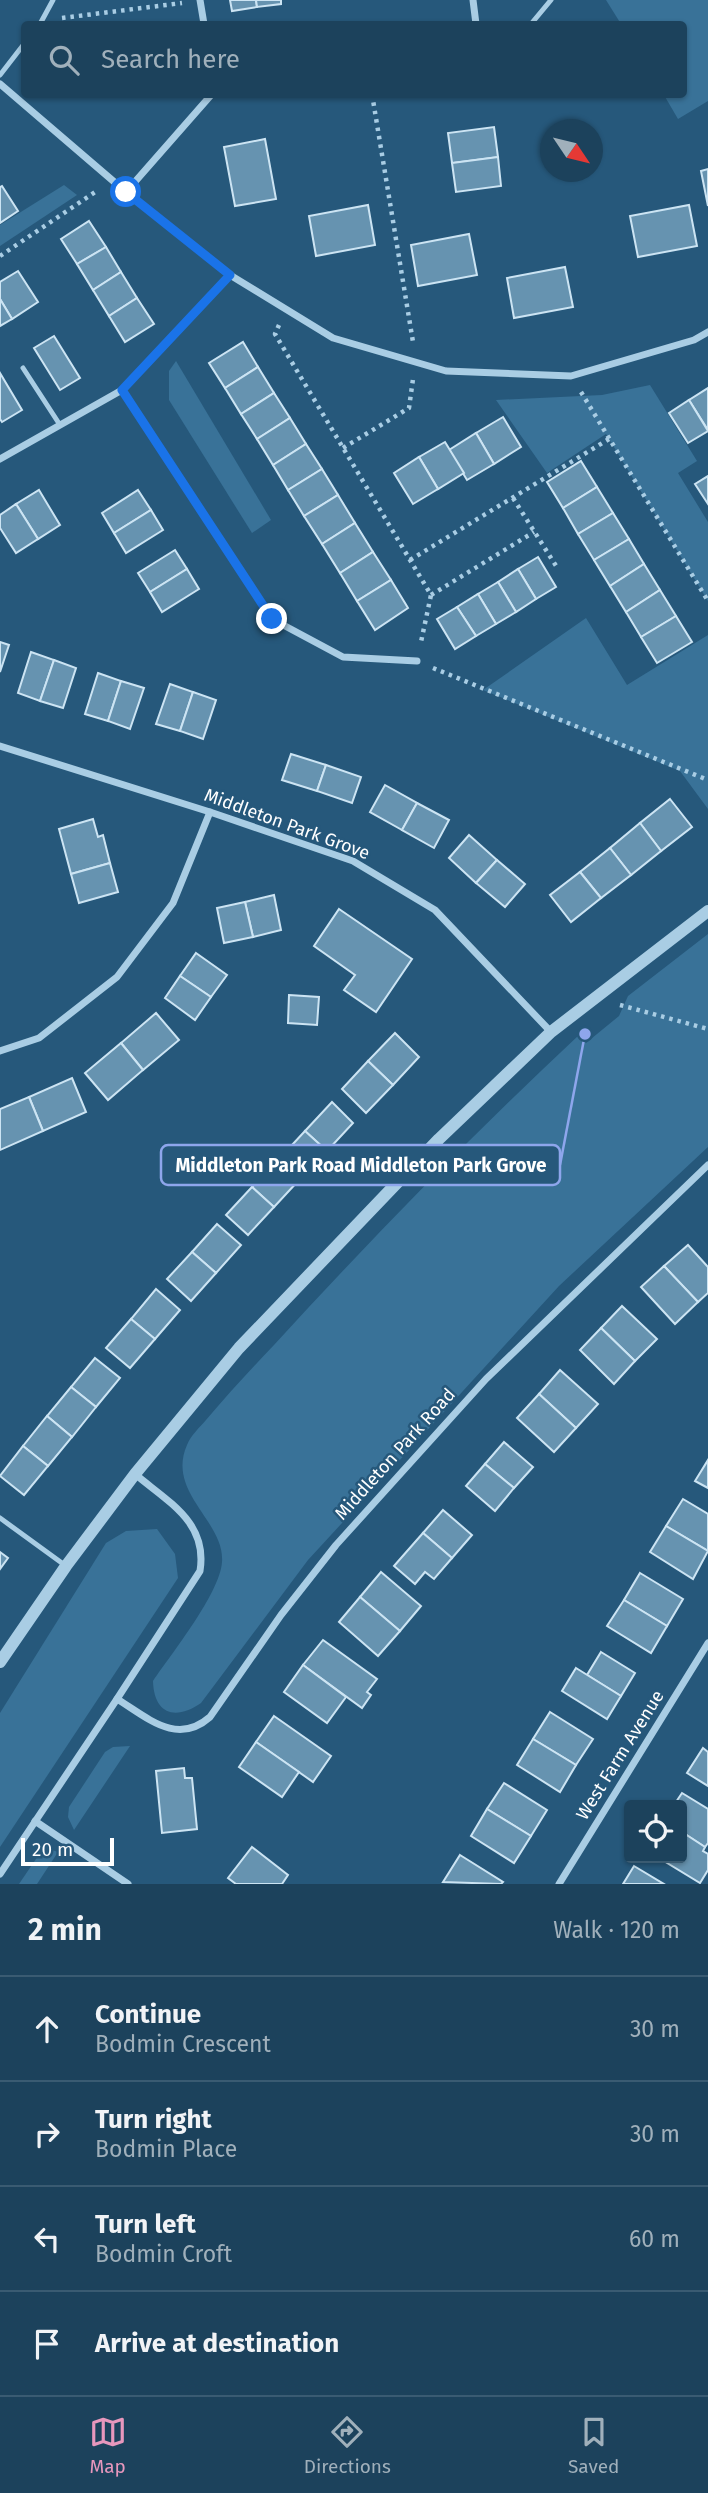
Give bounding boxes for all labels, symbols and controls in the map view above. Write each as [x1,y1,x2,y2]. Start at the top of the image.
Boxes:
search box [21,21,687,98]
icon: search [45,41,83,79]
text: Search here [101,44,240,75]
north arrow [540,119,603,182]
route start [110,176,141,207]
route end [256,603,287,634]
street label: Middleton Park Grove [201,784,373,864]
callout: Middleton Park Road Middleton Park Grove [161,1145,560,1185]
text: Middleton Park Road Middleton Park Grove [175,1154,547,1177]
street label: Middleton Park Road [330,1384,460,1524]
street label: West Farm Avenue [571,1686,669,1824]
map controls [624,1800,687,1863]
button: locate [624,1800,687,1863]
scale bar [21,1835,114,1867]
text: 20 m [32,1838,73,1861]
text: 2 min [28,1912,102,1948]
text: Walk · 120 m [553,1916,680,1944]
text: Continue [95,1999,201,2030]
icon: ahead [28,2010,66,2048]
text: 30 m [630,2015,680,2043]
text: Bodmin Crescent [95,2030,271,2058]
text: Turn right [95,2104,212,2135]
icon: right [28,2115,66,2153]
text: 30 m [630,2120,680,2148]
text: Bodmin Place [95,2135,237,2163]
text: Turn left [95,2209,196,2240]
icon: left [28,2220,66,2258]
text: 60 m [629,2225,680,2253]
text: Bodmin Croft [95,2240,232,2268]
icon: arrive [28,2325,66,2363]
text: Arrive at destination [95,2328,339,2359]
tab: Map [89,2413,127,2478]
tab: Directions [304,2413,391,2478]
tab: Saved [568,2413,619,2478]

